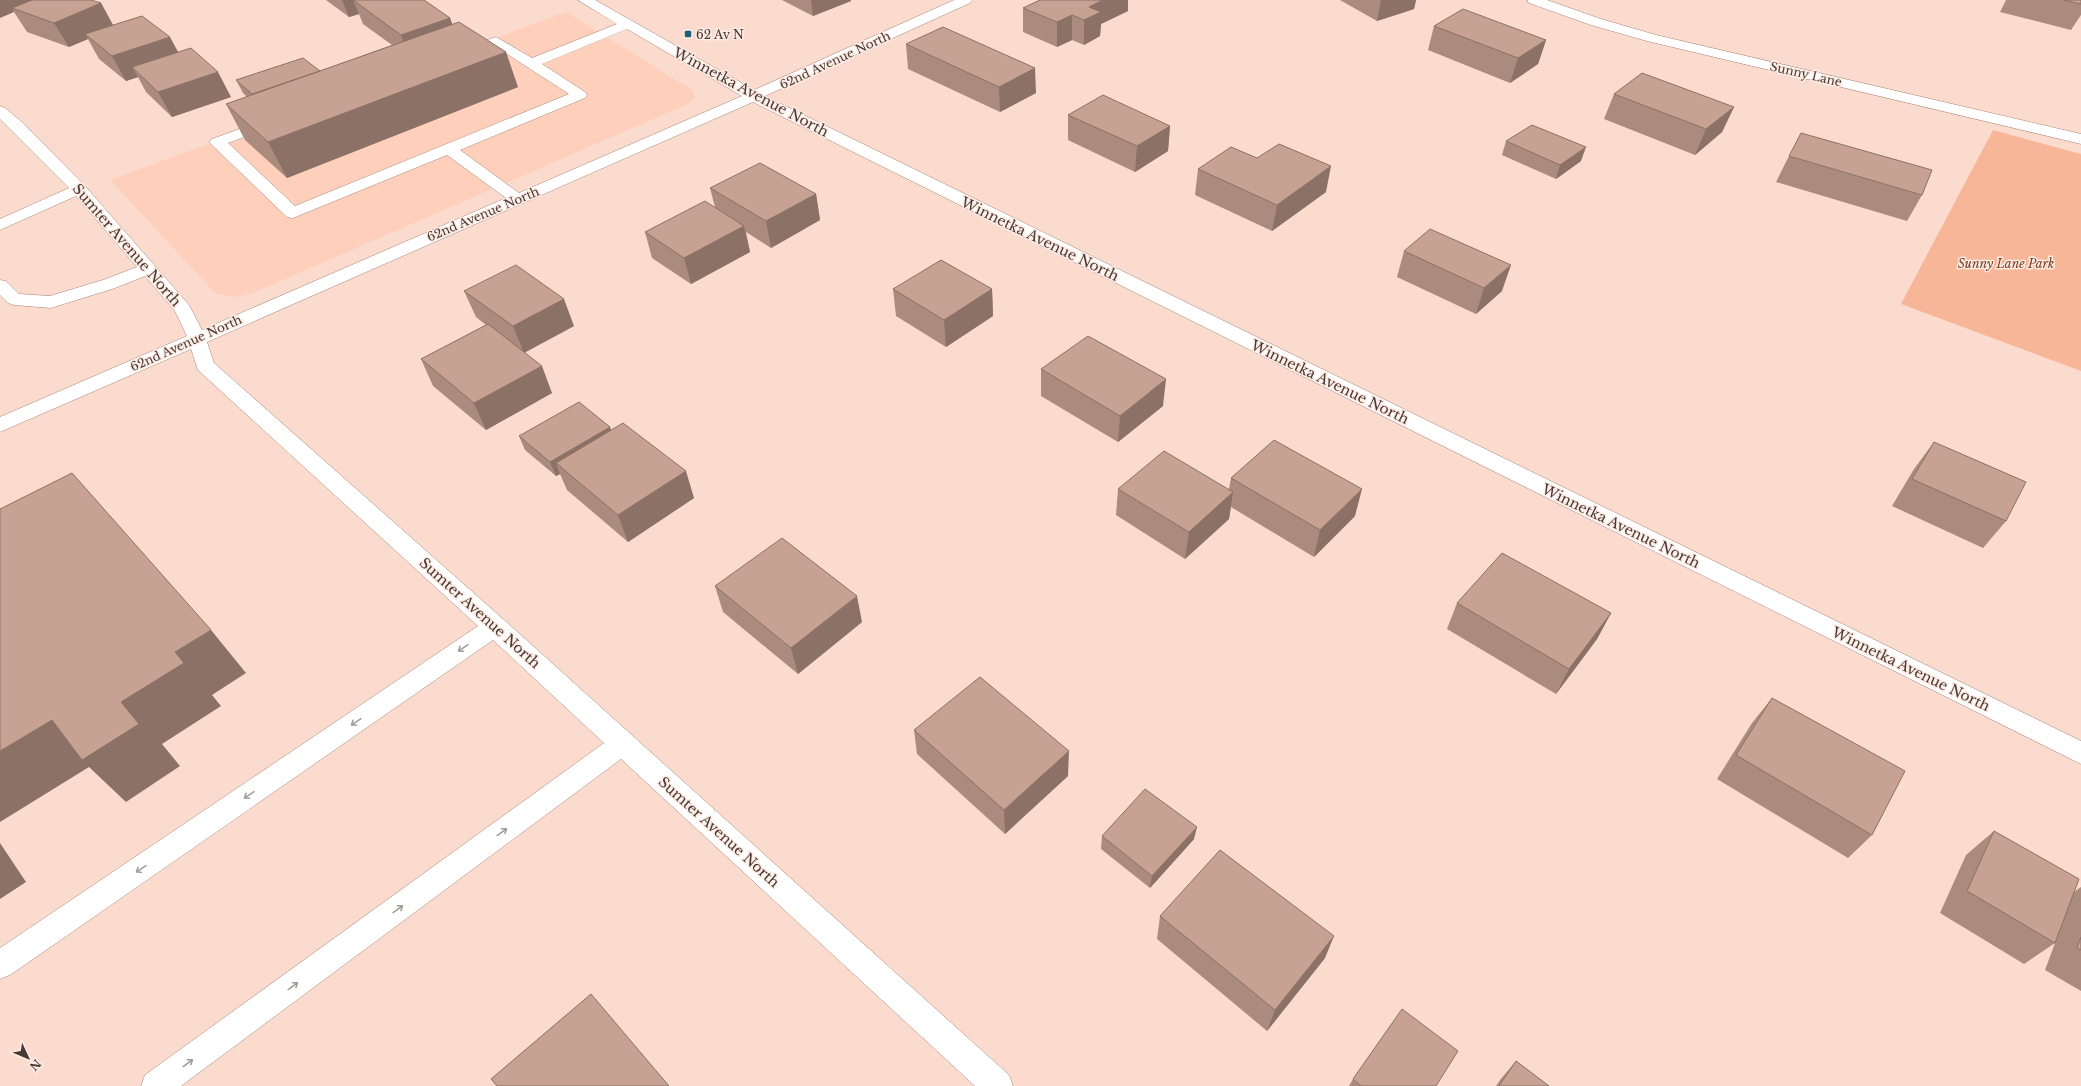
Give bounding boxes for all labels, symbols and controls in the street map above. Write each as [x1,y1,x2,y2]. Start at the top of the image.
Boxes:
place label: 62 Av N [696,27,744,42]
street label: 62nd Avenue North [777,28,893,92]
marker: 62 Av N [683,29,693,39]
street label: Winnetka Avenue North [669,43,832,141]
street label: Sunny Lane [1769,58,1844,90]
street label: Sumter Avenue North [69,180,185,310]
street label: 62nd Avenue North [425,184,541,244]
street label: Winnetka Avenue North [957,192,1122,285]
park label: Sunny Lane Park [1958,256,2054,271]
street label: 62nd Avenue North [128,312,244,374]
street label: Winnetka Avenue North [1247,335,1412,428]
street label: Winnetka Avenue North [1538,479,1703,572]
street label: Sumter Avenue North [416,554,545,672]
street label: Winnetka Avenue North [1828,622,1993,715]
one-way arrow [458,644,469,652]
one-way arrow [351,718,362,726]
street label: Sumter Avenue North [655,773,784,891]
one-way arrow [243,791,254,799]
one-way arrow [497,828,508,836]
one-way arrow [136,865,147,873]
one-way arrow [392,905,403,913]
one-way arrow [287,982,298,990]
north arrow [8,1038,48,1078]
text: N [26,1056,44,1074]
one-way arrow [182,1059,193,1067]

